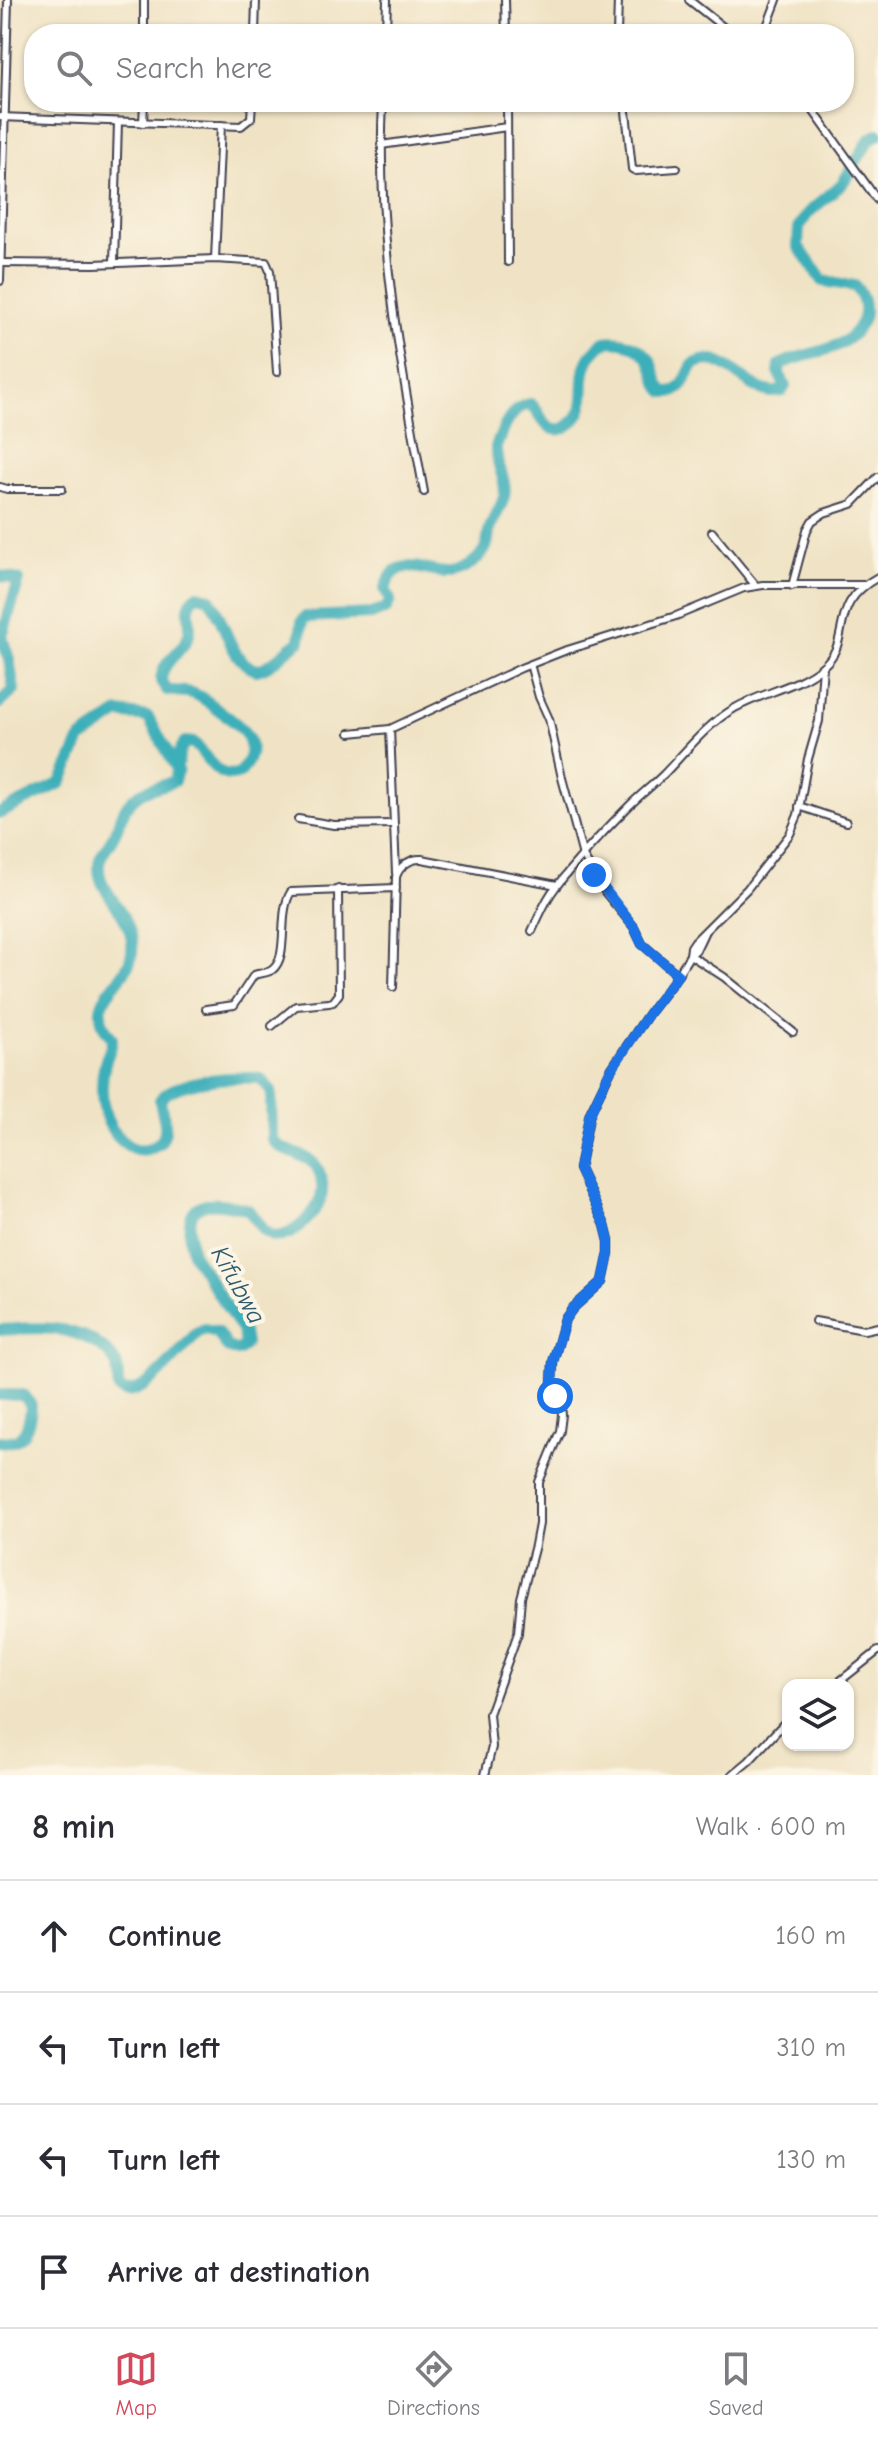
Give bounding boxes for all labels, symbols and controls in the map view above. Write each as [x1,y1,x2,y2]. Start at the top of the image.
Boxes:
search box [24,24,854,112]
icon: search [52,46,96,90]
text: Search here [116,51,272,86]
route end [576,857,612,893]
water label: Kifubwa [204,1241,272,1329]
route start [537,1378,573,1414]
map controls [782,1679,854,1751]
button: layers [782,1679,854,1751]
text: 8 min [32,1807,115,1847]
text: Walk · 600 m [696,1812,846,1842]
icon: ahead [32,1914,76,1958]
text: Continue [108,1919,222,1954]
text: 160 m [776,1921,846,1951]
icon: left [32,2026,76,2070]
text: Turn left [108,2031,220,2066]
text: 310 m [777,2033,846,2063]
icon: left [32,2138,76,2182]
text: Turn left [108,2143,220,2178]
text: 130 m [777,2145,846,2175]
icon: arrive [32,2250,76,2294]
text: Arrive at destination [108,2255,370,2290]
tab: Map [114,2347,158,2421]
tab: Directions [387,2347,480,2421]
tab: Saved [709,2347,764,2421]

